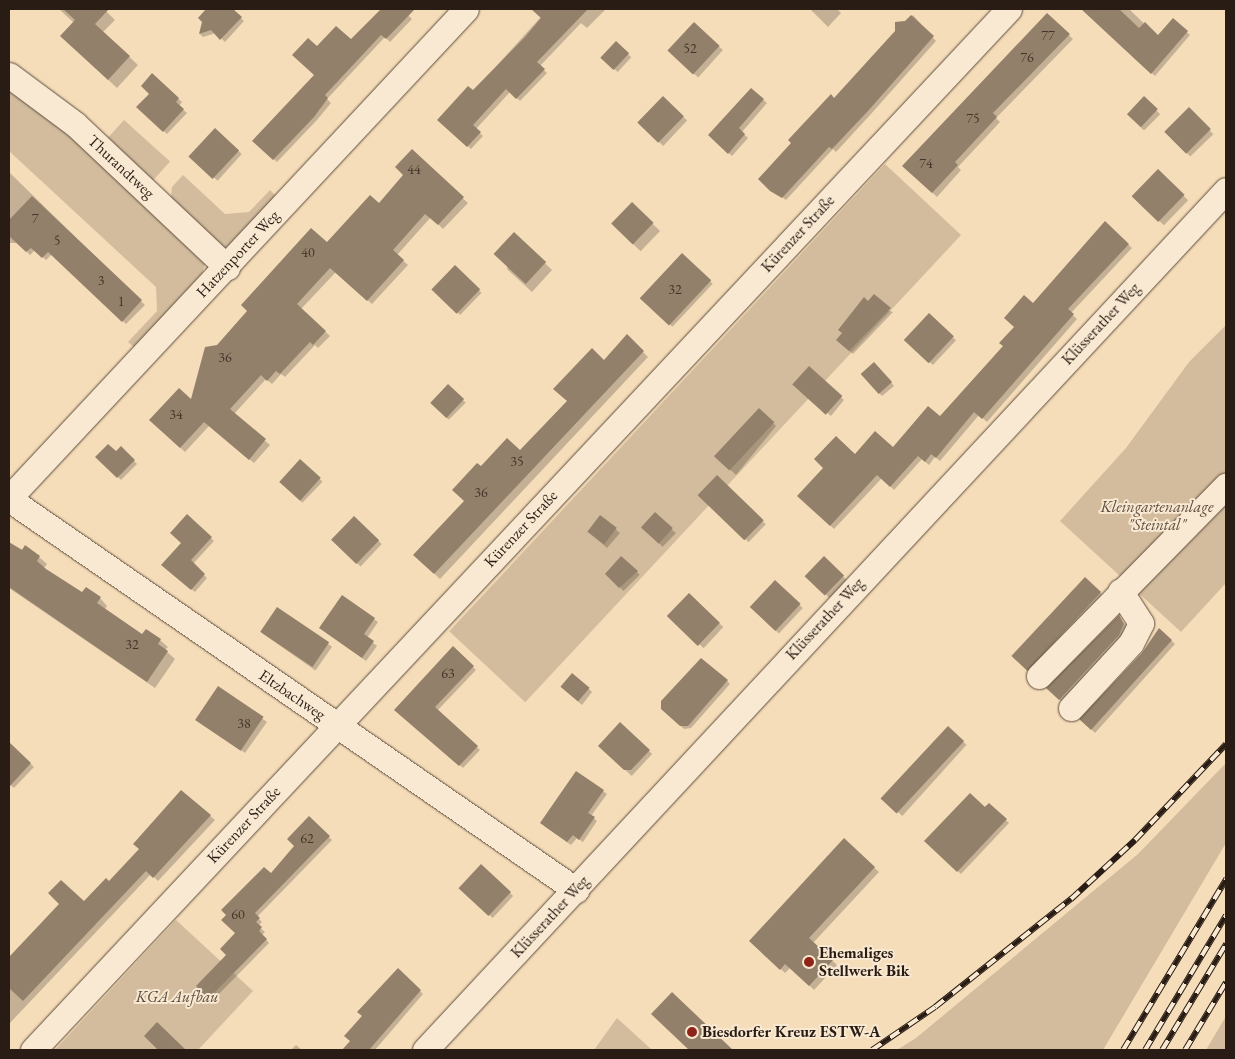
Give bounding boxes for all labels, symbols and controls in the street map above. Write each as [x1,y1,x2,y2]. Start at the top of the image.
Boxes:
house number: 77 [1041,27,1055,43]
house number: 52 [683,40,697,56]
house number: 76 [1020,49,1034,65]
house number: 75 [966,110,980,126]
street label: Thurandtweg [84,131,158,203]
house number: 74 [919,155,933,171]
house number: 44 [407,161,421,177]
street label: Kürenzer Straße [757,191,839,277]
street label: Hatzenporter Weg [193,206,283,302]
house number: 7 [32,210,38,226]
house number: 5 [54,232,60,248]
house number: 40 [301,244,315,260]
house number: 3 [98,272,104,288]
street label: Klüsserather Weg [1058,279,1144,369]
house number: 32 [668,281,682,297]
house number: 1 [118,293,124,309]
house number: 36 [218,349,232,365]
house number: 34 [169,406,183,422]
house number: 35 [510,453,524,469]
house number: 36 [474,484,488,500]
street label: Kürenzer Straße [480,486,562,572]
park label: Kleingartenanlage "Steintal" [1101,497,1213,535]
street label: Klüsserather Weg [782,574,868,664]
house number: 32 [125,636,139,652]
house number: 63 [441,665,455,681]
street label: Eltzbachweg [255,666,329,724]
house number: 38 [237,715,251,731]
street label: Kürenzer Straße [203,782,285,868]
house number: 62 [300,830,314,846]
street label: Klüsserather Weg [507,872,593,962]
house number: 60 [231,906,245,922]
place label: Ehemaliges Stellwerk Bik [819,943,909,981]
marker: Ehemaliges Stellwerk Bik [803,956,815,968]
park label: KGA Aufbau [136,987,218,1007]
place label: Biesdorfer Kreuz ESTW-A [702,1022,881,1042]
marker: Biesdorfer Kreuz ESTW-A [686,1026,698,1038]

